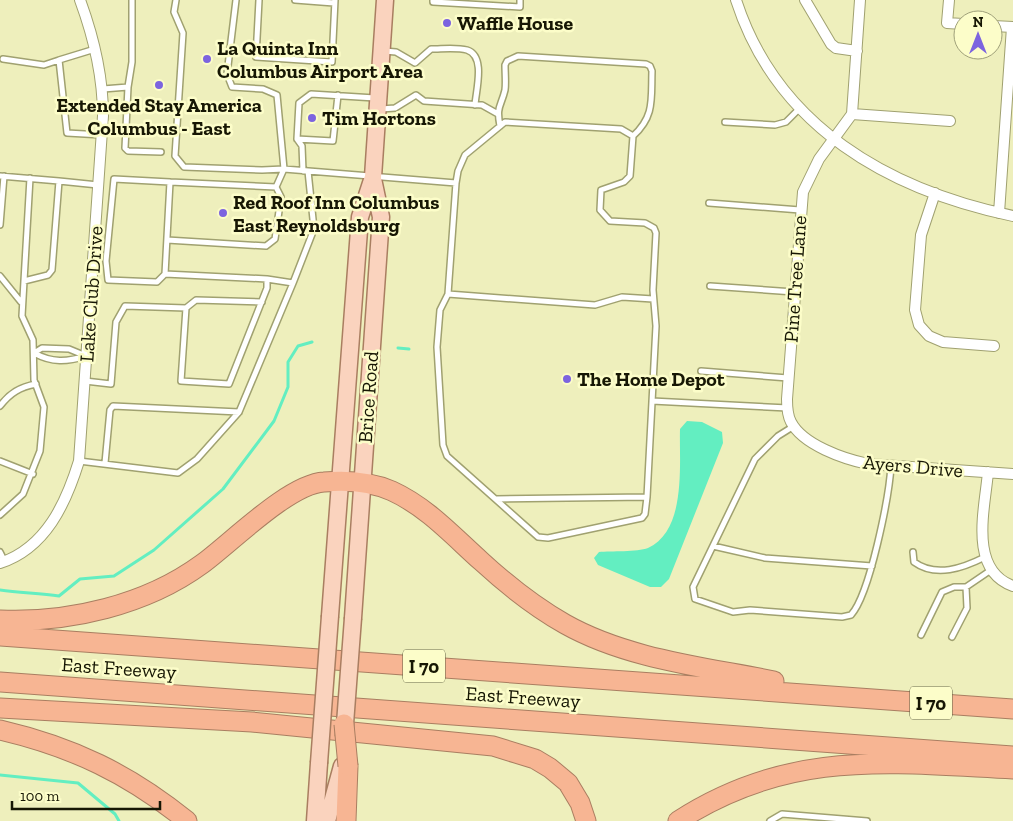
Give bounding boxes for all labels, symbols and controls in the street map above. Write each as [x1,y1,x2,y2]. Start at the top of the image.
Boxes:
north arrow [953,10,1003,60]
place label: Waffle House [457,11,573,35]
text: N [973,14,984,31]
marker: Waffle House [441,17,453,29]
place label: La Quinta Inn Columbus Airport Area [217,36,423,83]
marker: La Quinta Inn Columbus Airport Area [201,53,213,65]
marker: Extended Stay America Columbus - East [153,79,165,91]
place label: Extended Stay America Columbus - East [56,93,262,140]
place label: Tim Hortons [322,106,436,130]
marker: Tim Hortons [306,112,318,124]
place label: Red Roof Inn Columbus East Reynoldsburg [233,190,439,237]
marker: Red Roof Inn Columbus East Reynoldsburg [217,207,229,219]
street label: Pine Tree Lane [779,215,811,343]
street label: Lake Club Drive [74,225,108,363]
street label: Brice Road [353,350,383,444]
place label: The Home Depot [577,367,726,391]
marker: The Home Depot [561,373,573,385]
street label: Ayers Drive [862,450,964,482]
road number: I 70 [403,649,445,682]
street label: East Freeway [61,652,178,684]
street label: East Freeway [465,681,582,713]
road number: I 70 [910,686,952,720]
scale bar [12,778,160,810]
text: 100 m [20,787,59,805]

